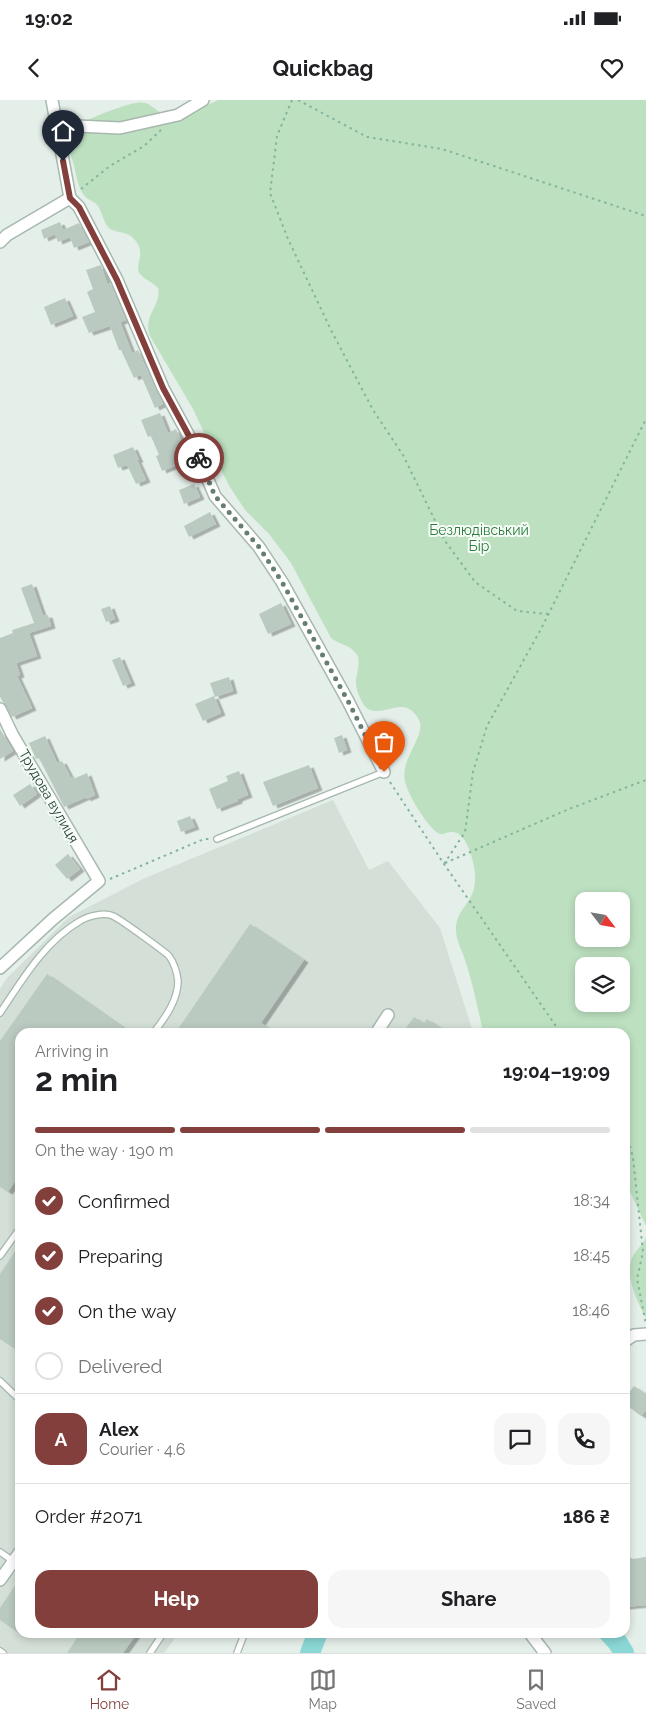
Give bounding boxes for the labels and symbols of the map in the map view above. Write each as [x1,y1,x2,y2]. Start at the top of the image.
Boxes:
pin [42,110,84,161]
courier [174,433,224,483]
park label: Безлюдівський Бір [429,522,529,554]
pin [363,721,405,772]
street label: Трудова вулиця [16,746,82,846]
north arrow [575,892,630,948]

